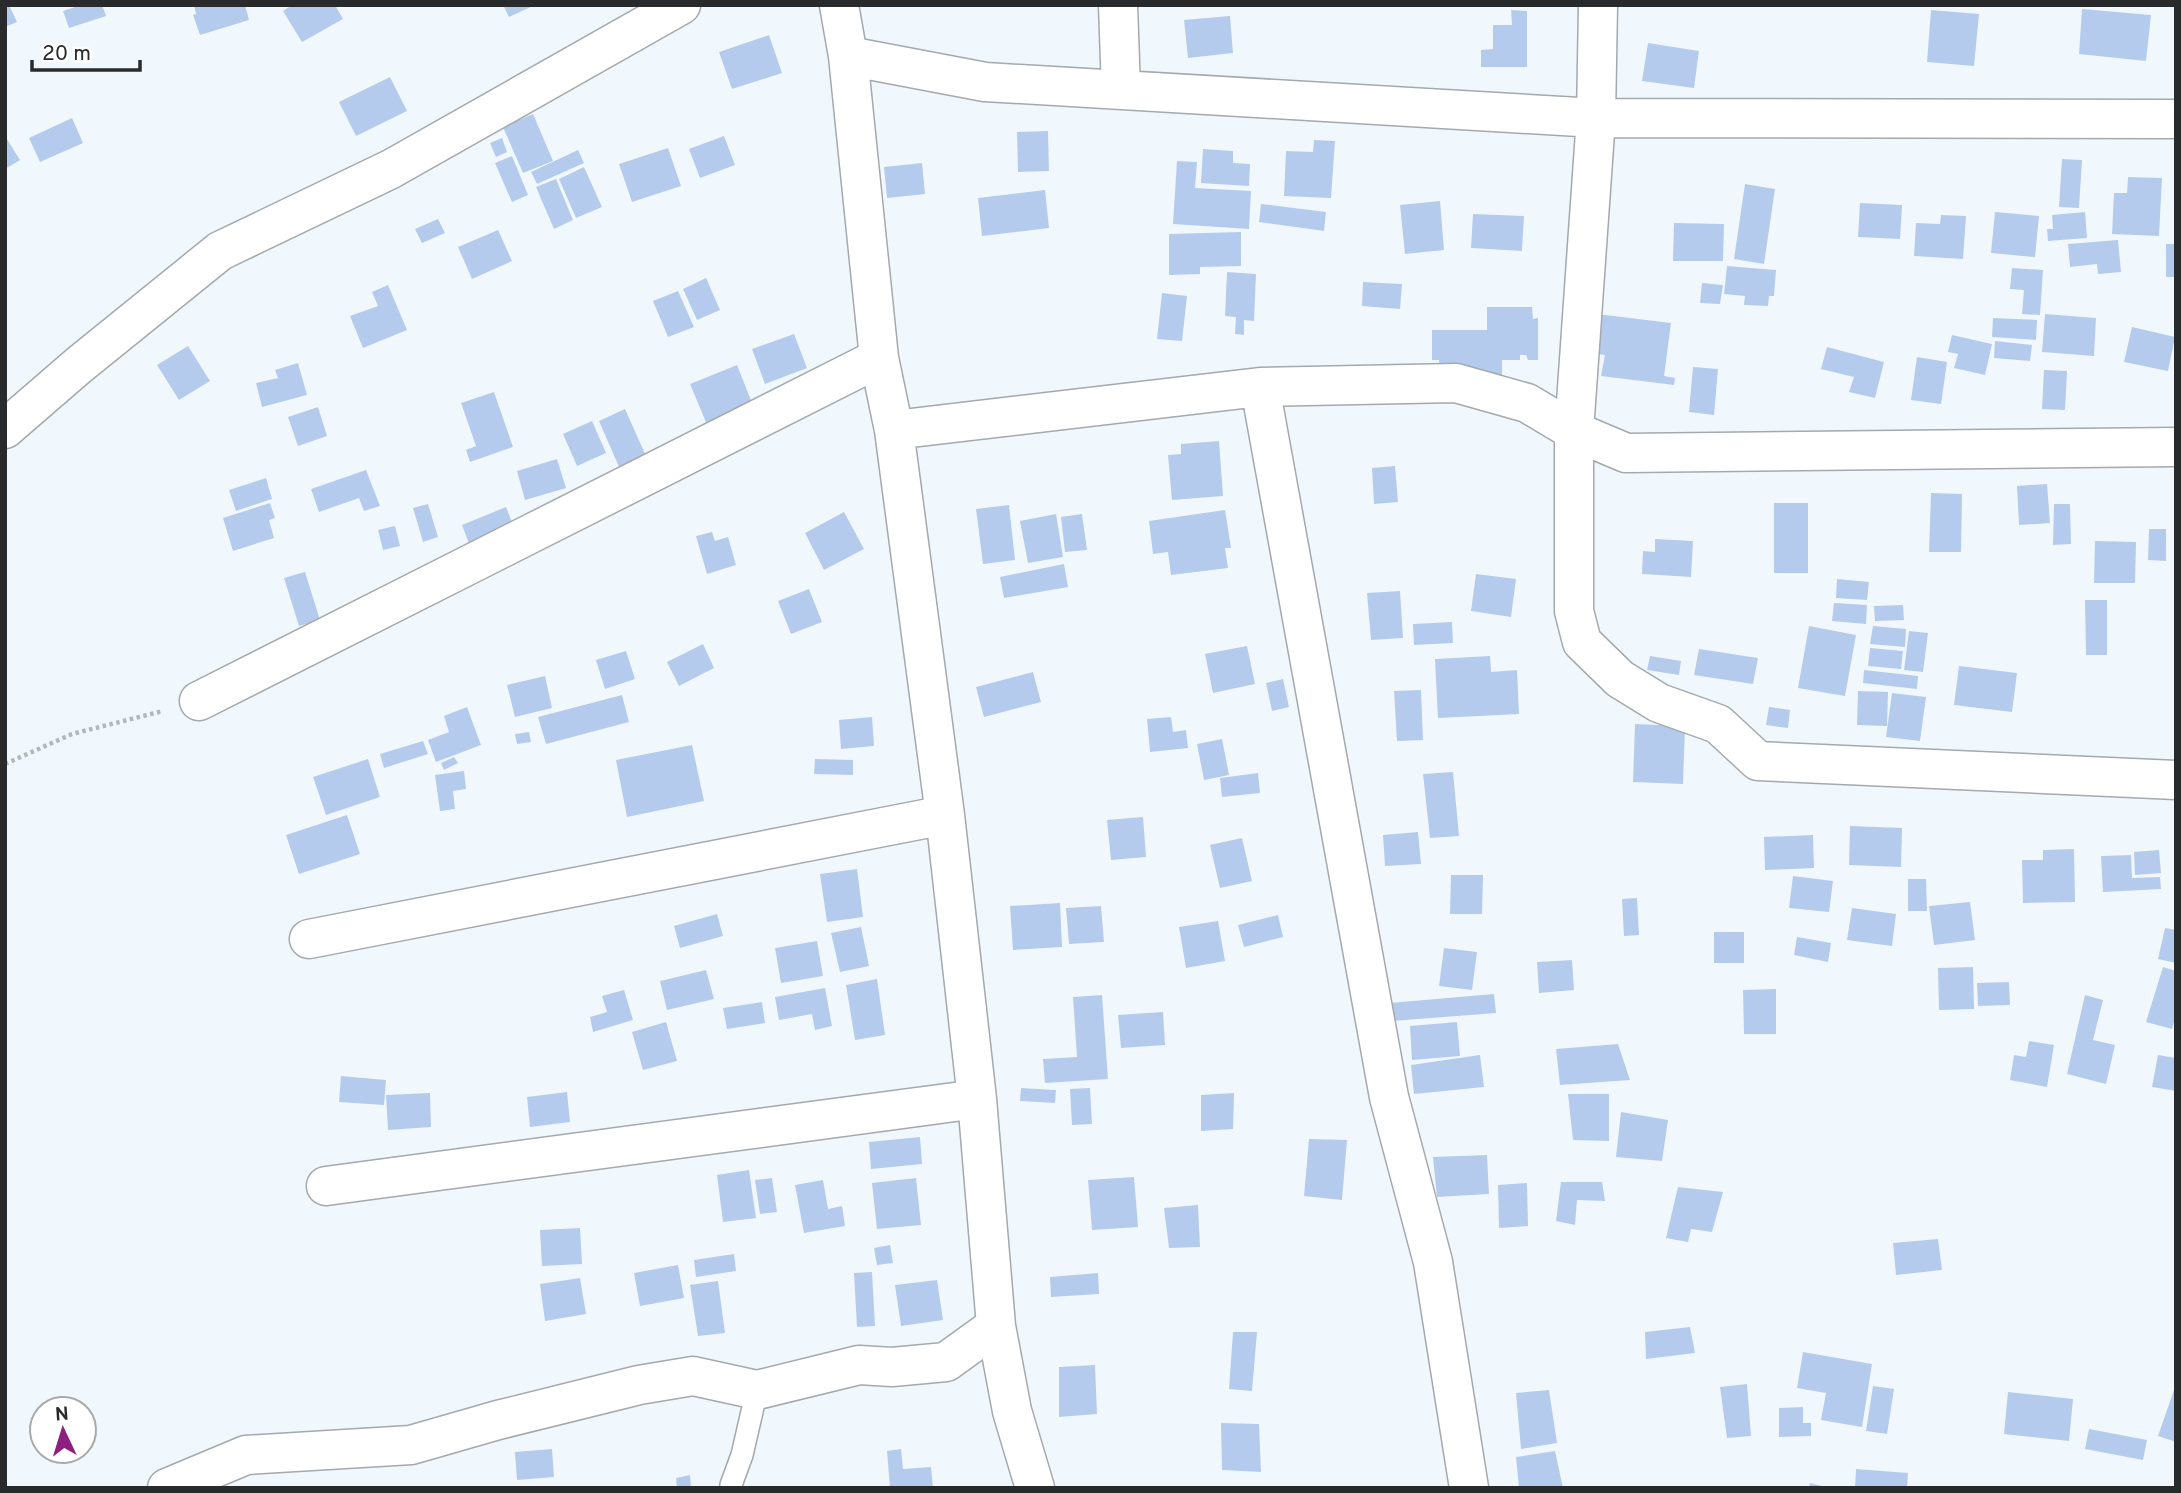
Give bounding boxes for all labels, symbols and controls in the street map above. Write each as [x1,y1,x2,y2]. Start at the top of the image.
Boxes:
scale bar [32,28,140,72]
text: 20 m [42,41,91,68]
north arrow [28,1395,98,1465]
text: N [54,1403,70,1427]

